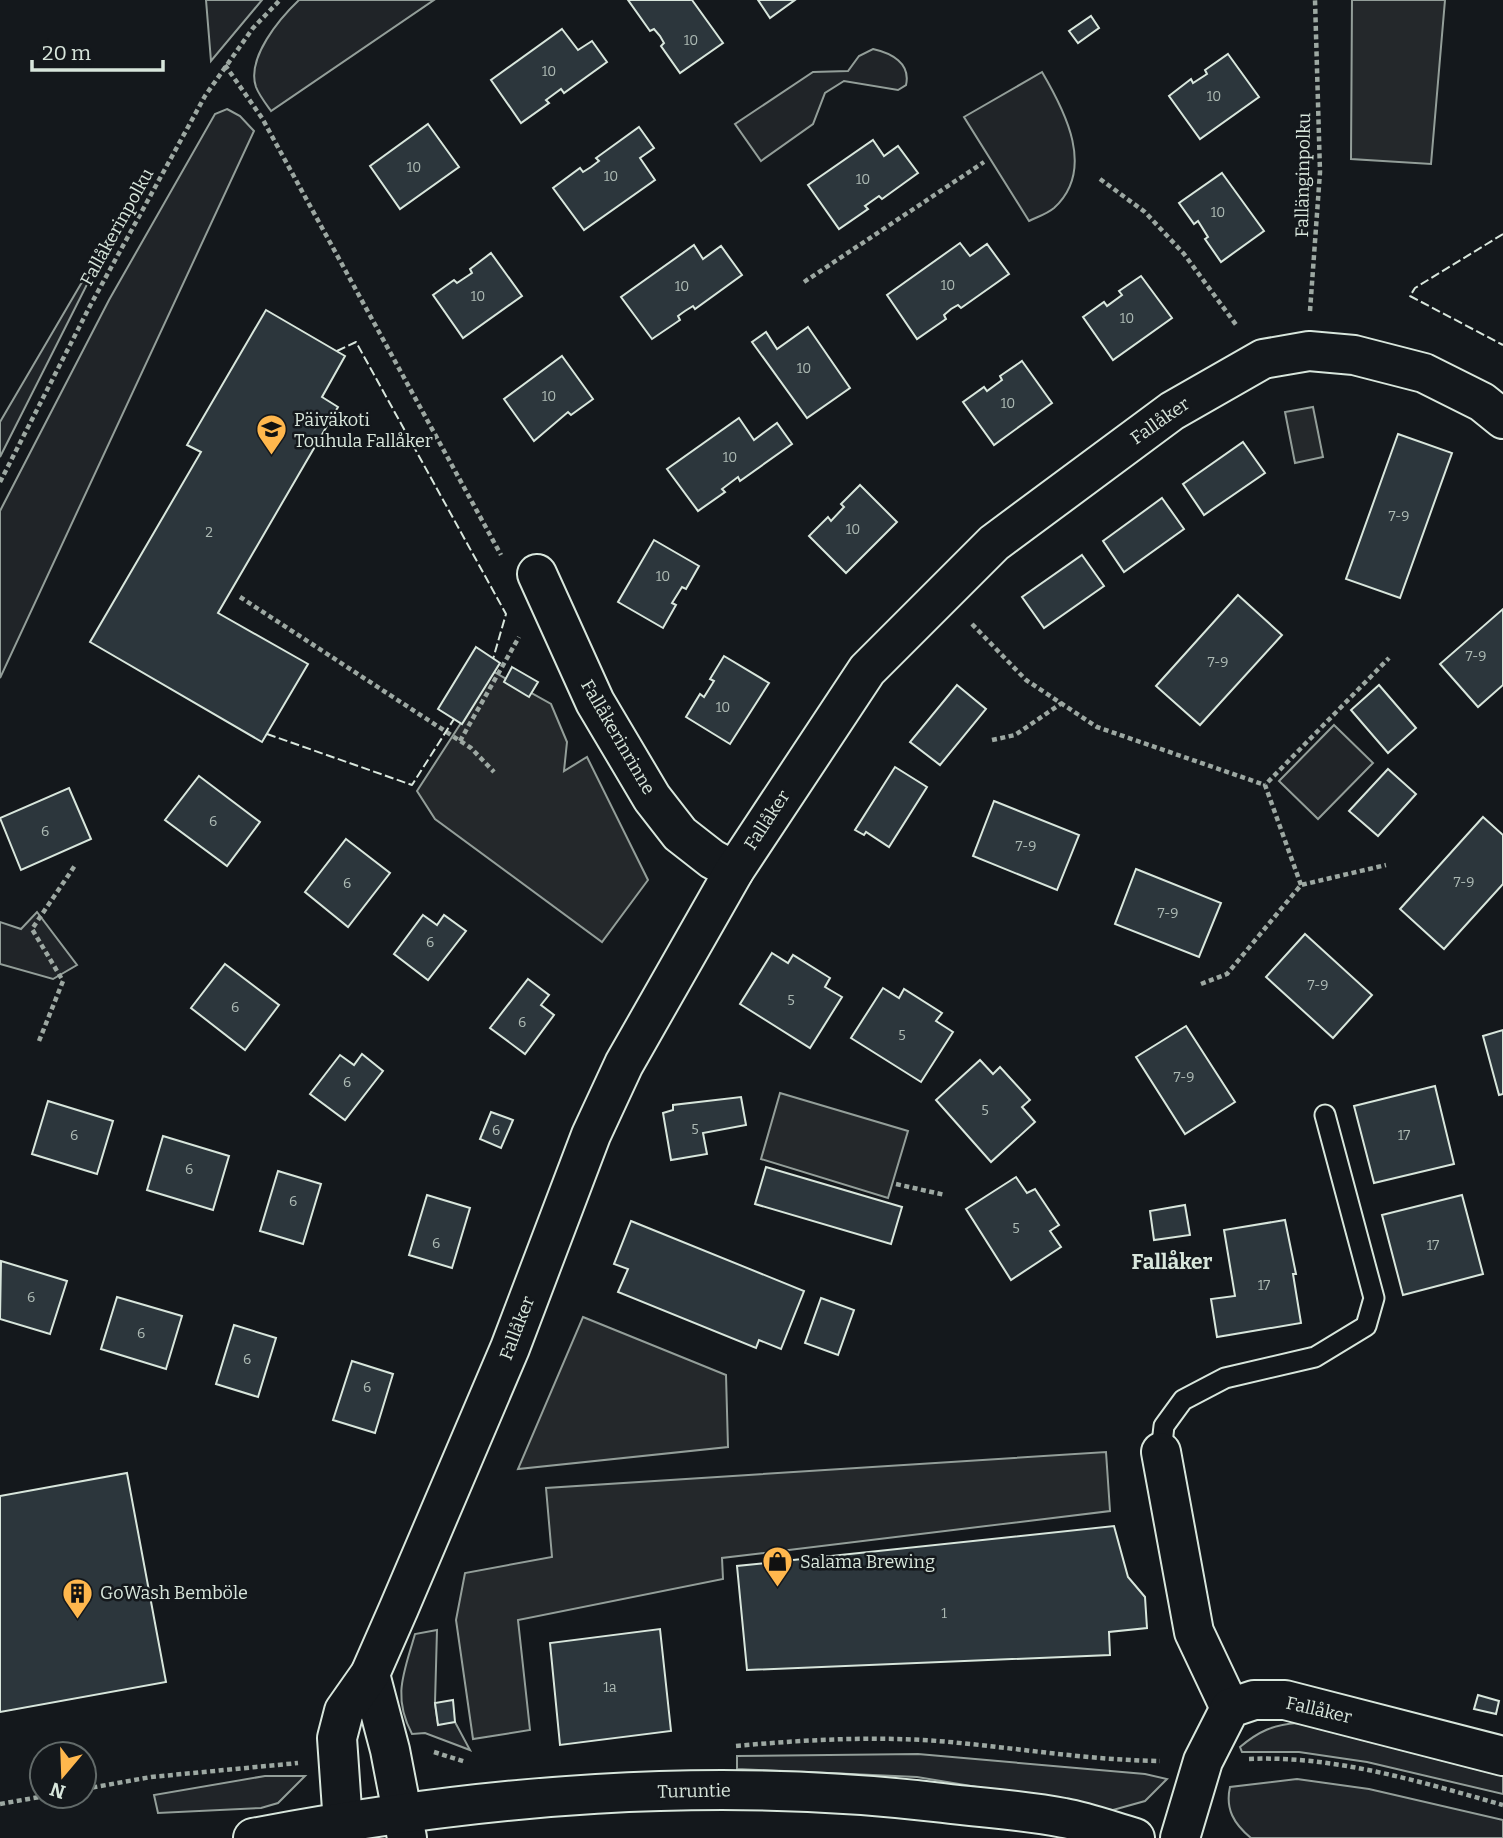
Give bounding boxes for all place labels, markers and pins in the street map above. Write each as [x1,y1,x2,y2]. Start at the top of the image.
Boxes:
place label: Päiväkoti Touhula Fallåker [294,409,433,452]
school or university icon: Päiväkoti Touhula Fallåker [254,413,288,457]
shop icon: Salama Brewing [760,1545,794,1589]
place label: Salama Brewing [800,1551,935,1573]
building icon: GoWash Bemböle [60,1576,94,1620]
place label: GoWash Bemböle [100,1582,248,1604]

